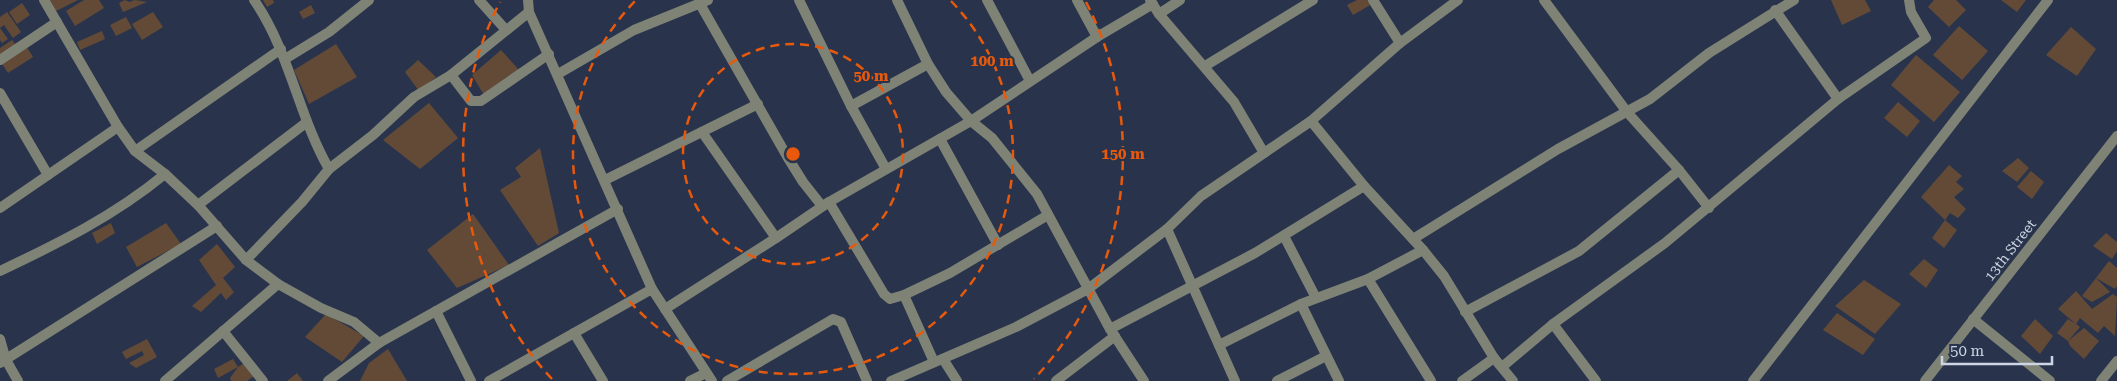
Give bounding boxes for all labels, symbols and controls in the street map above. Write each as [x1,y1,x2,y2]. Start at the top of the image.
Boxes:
text: 100 m [970,52,1014,70]
text: 50 m [853,67,889,85]
centre of rings [784,145,802,163]
text: 150 m [1101,145,1145,163]
street label: 13th Street [1981,216,2039,284]
scale bar [1942,334,2052,366]
text: 50 m [1950,342,1985,360]

